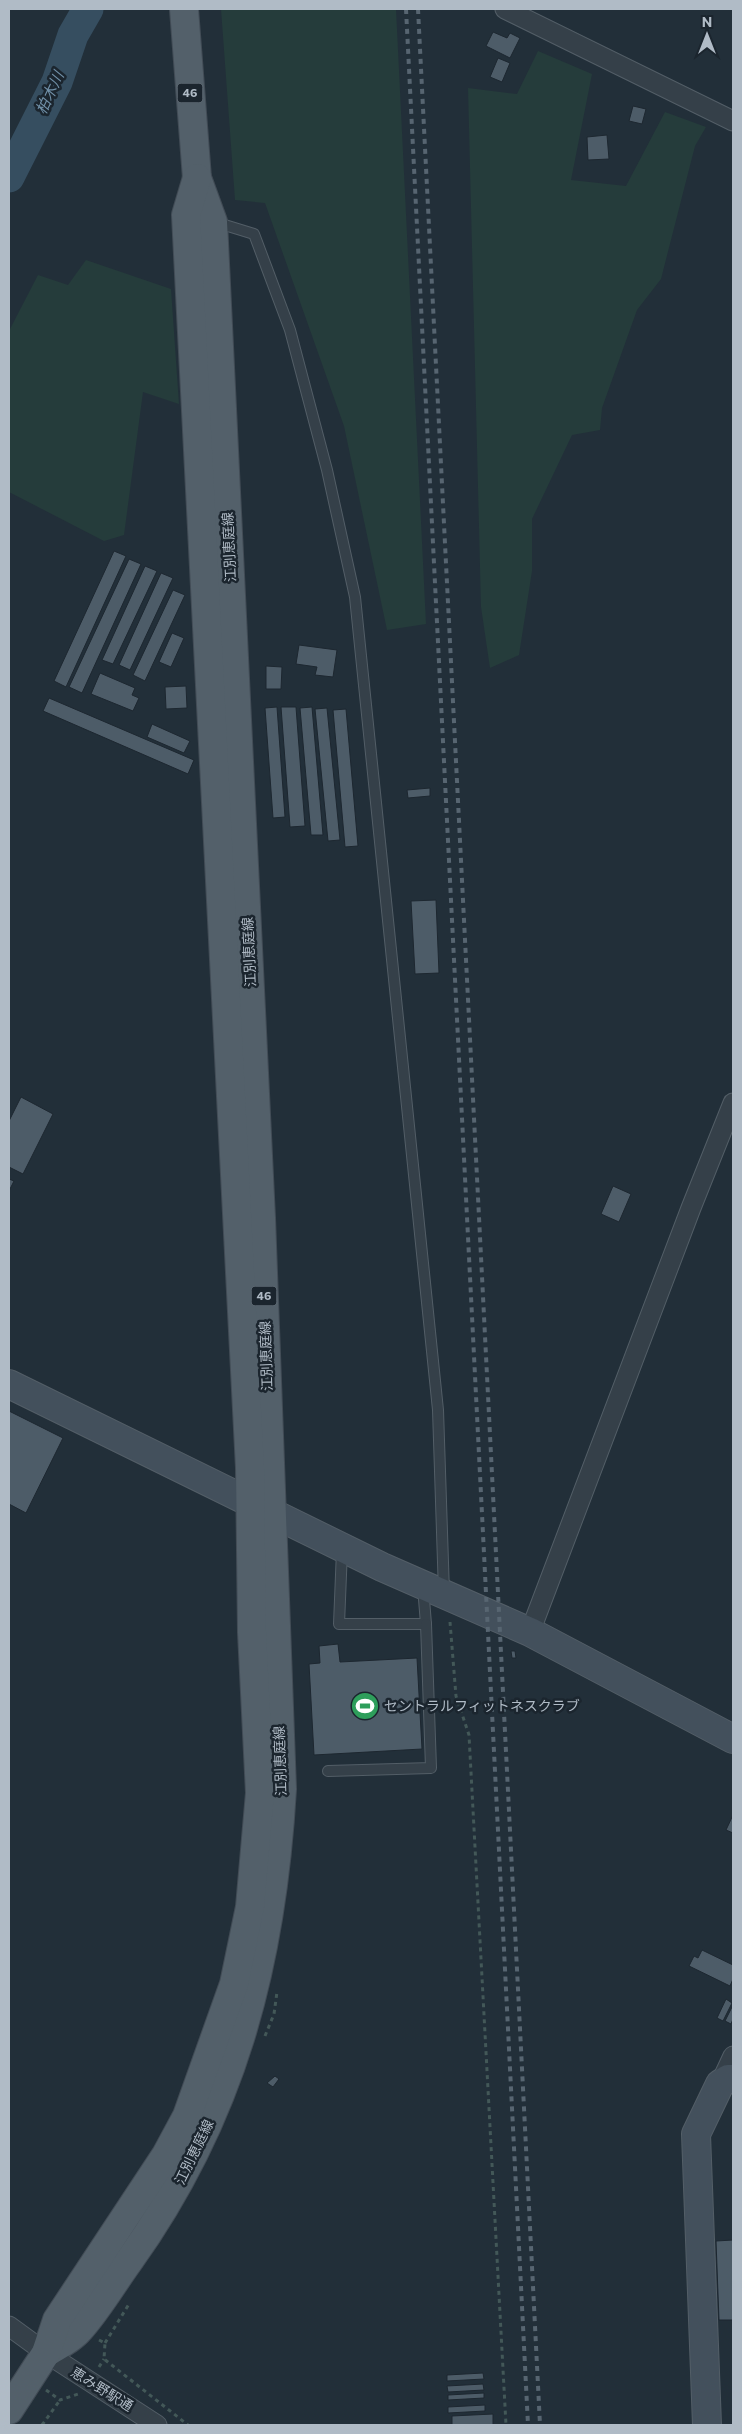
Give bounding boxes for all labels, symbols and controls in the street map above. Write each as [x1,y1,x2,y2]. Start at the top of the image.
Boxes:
north arrow [682,10,732,60]
text: N [702,13,712,30]
water label: 柏木川 [31,67,68,117]
road number: 46 [178,84,202,102]
street label: 江別恵庭線 [218,512,239,582]
street label: 江別恵庭線 [238,917,259,987]
road number: 46 [252,1286,276,1305]
street label: 江別恵庭線 [256,1321,275,1391]
sports icon: セントラルフィットネスクラブ [350,1691,380,1721]
place label: セントラルフィットネスクラブ [384,1697,580,1714]
street label: 江別恵庭線 [270,1726,289,1796]
street label: 江別恵庭線 [171,2117,217,2187]
street label: 恵み野駅通 [68,2363,136,2414]

